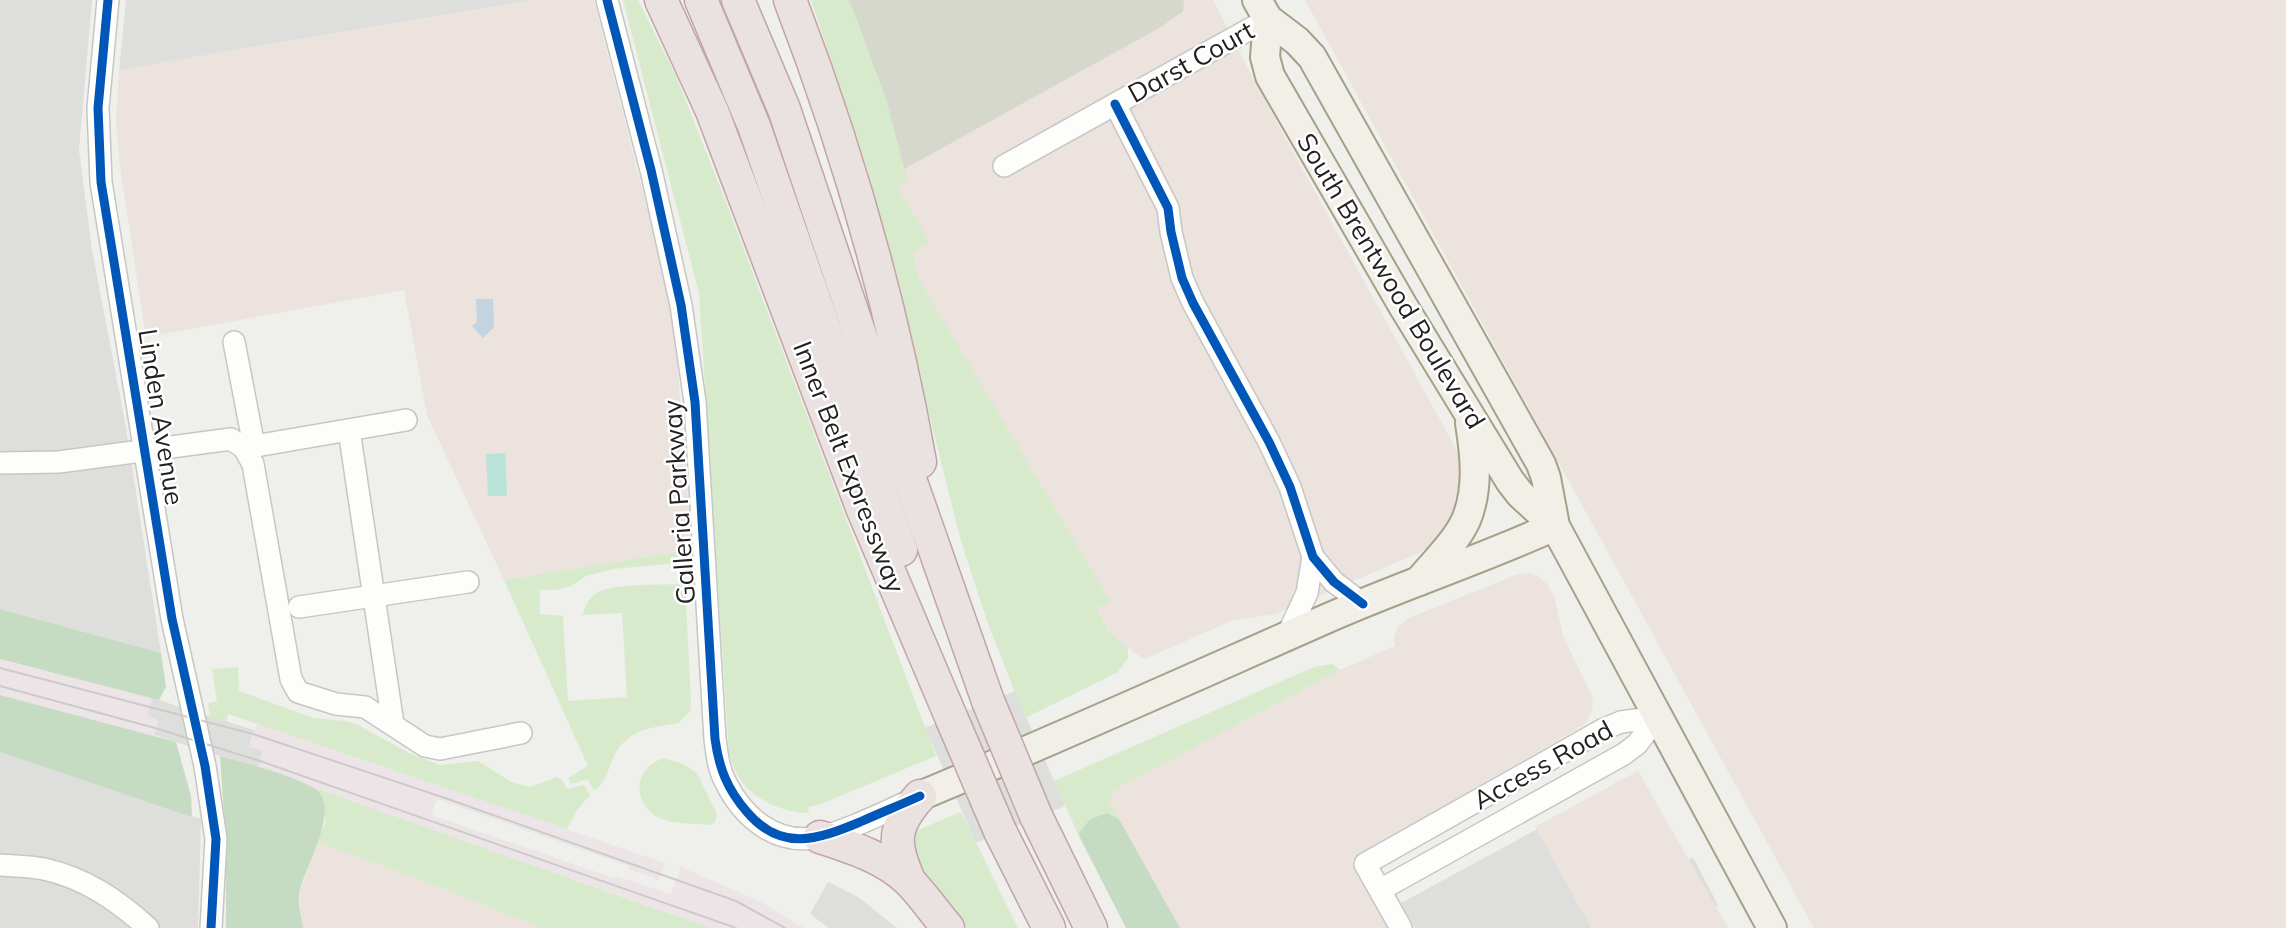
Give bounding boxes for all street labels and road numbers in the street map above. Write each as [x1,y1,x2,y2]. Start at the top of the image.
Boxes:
street label: Darst Court [1122,13,1260,110]
street label: South Brentwood Boulevard [1290,127,1493,435]
street label: Linden Avenue [131,326,192,507]
street label: Inner Belt Expressway [786,336,913,597]
street label: Galleria Parkway [655,398,702,605]
street label: Access Road [1467,713,1618,816]

